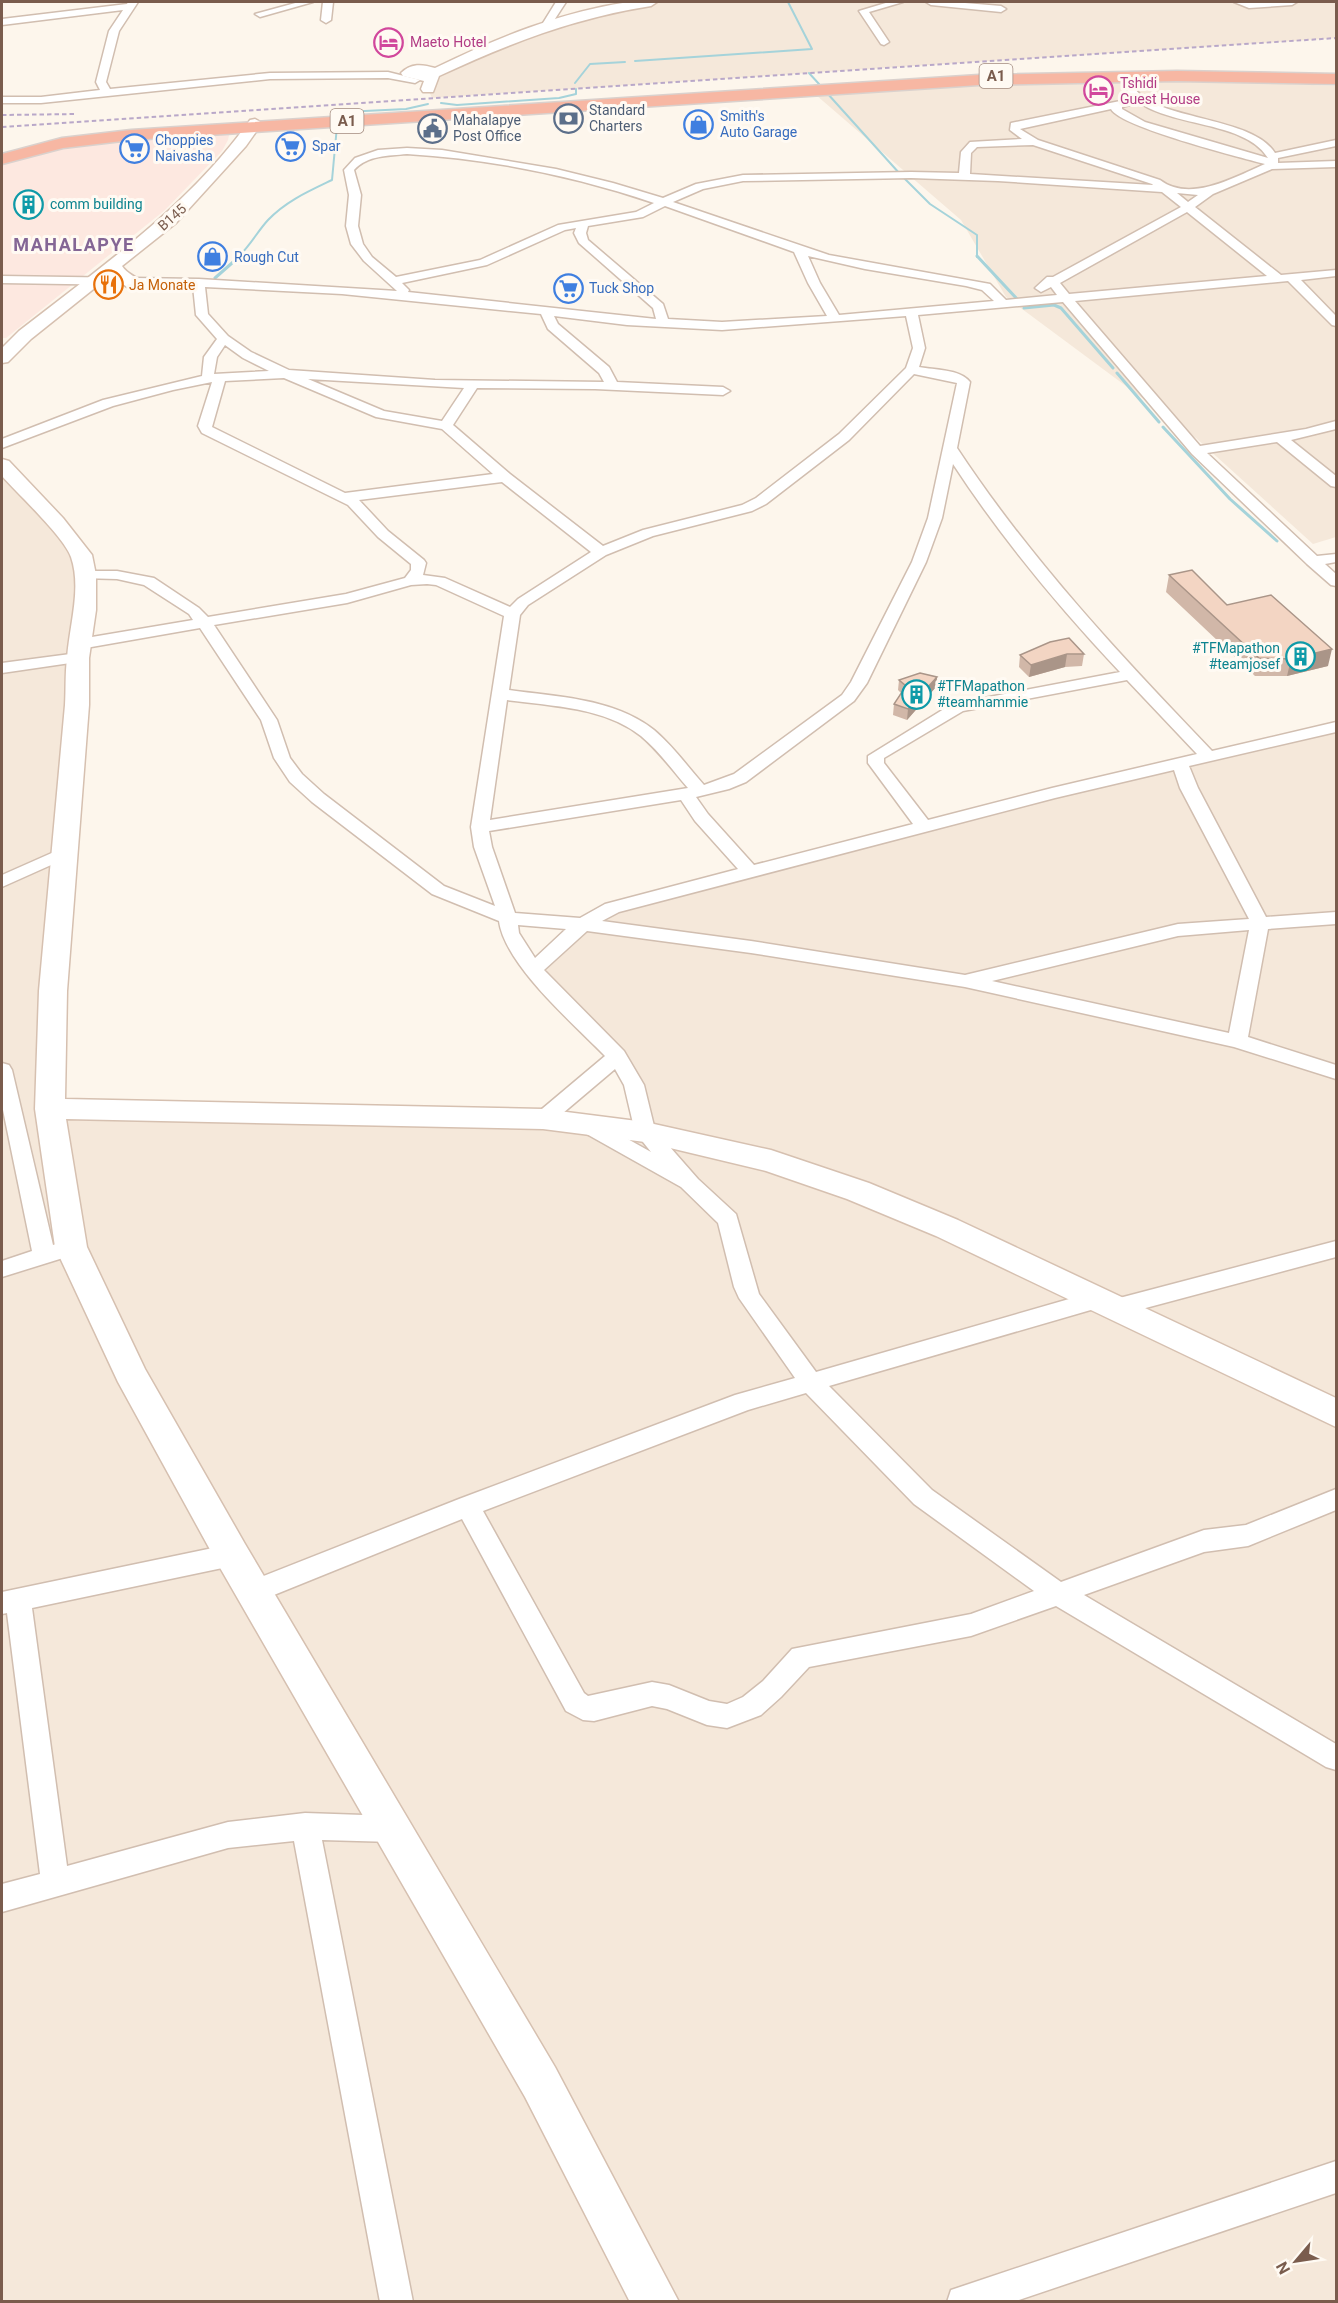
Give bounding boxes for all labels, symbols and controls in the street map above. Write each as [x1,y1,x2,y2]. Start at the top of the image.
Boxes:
hotel icon: Maeto Hotel [373,26,405,58]
place label: Maeto Hotel [410,34,487,50]
road number: A1 [980,64,1012,88]
hotel icon: Tshidi Guest House [1083,75,1115,107]
place label: Tshidi Guest House [1120,75,1200,107]
bank icon: Standard Charters [552,102,584,134]
place label: Standard Charters [589,102,645,134]
shop icon: Smith's Auto Garage [683,108,715,140]
place label: Smith's Auto Garage [720,108,797,140]
road number: A1 [330,109,364,133]
public building icon: Mahalapye Post Office [416,112,448,144]
place label: Mahalapye Post Office [453,112,521,144]
supermarket icon: Spar [275,130,307,162]
supermarket icon: Choppies Naivasha [118,132,150,164]
place label: Choppies Naivasha [155,132,214,164]
place label: Spar [312,138,341,154]
building icon: comm building [13,188,45,220]
place label: comm building [50,196,143,212]
street label: B145 [155,200,189,234]
district label: MAHALAPYE [13,234,135,255]
shop icon: Rough Cut [197,241,229,273]
place label: Rough Cut [234,249,299,265]
restaurant icon: Ja Monate [92,269,124,301]
supermarket icon: Tuck Shop [552,272,584,304]
place label: Ja Monate [129,277,195,293]
place label: Tuck Shop [589,280,654,296]
place label: #TFMapathon #teamjosef [1192,640,1280,672]
building icon: #TFMapathon #teamjosef [1285,640,1317,672]
building icon: #TFMapathon #teamhammie [900,678,932,710]
place label: #TFMapathon #teamhammie [937,678,1028,710]
north arrow [1266,2231,1326,2291]
text: N [1272,2258,1294,2278]

